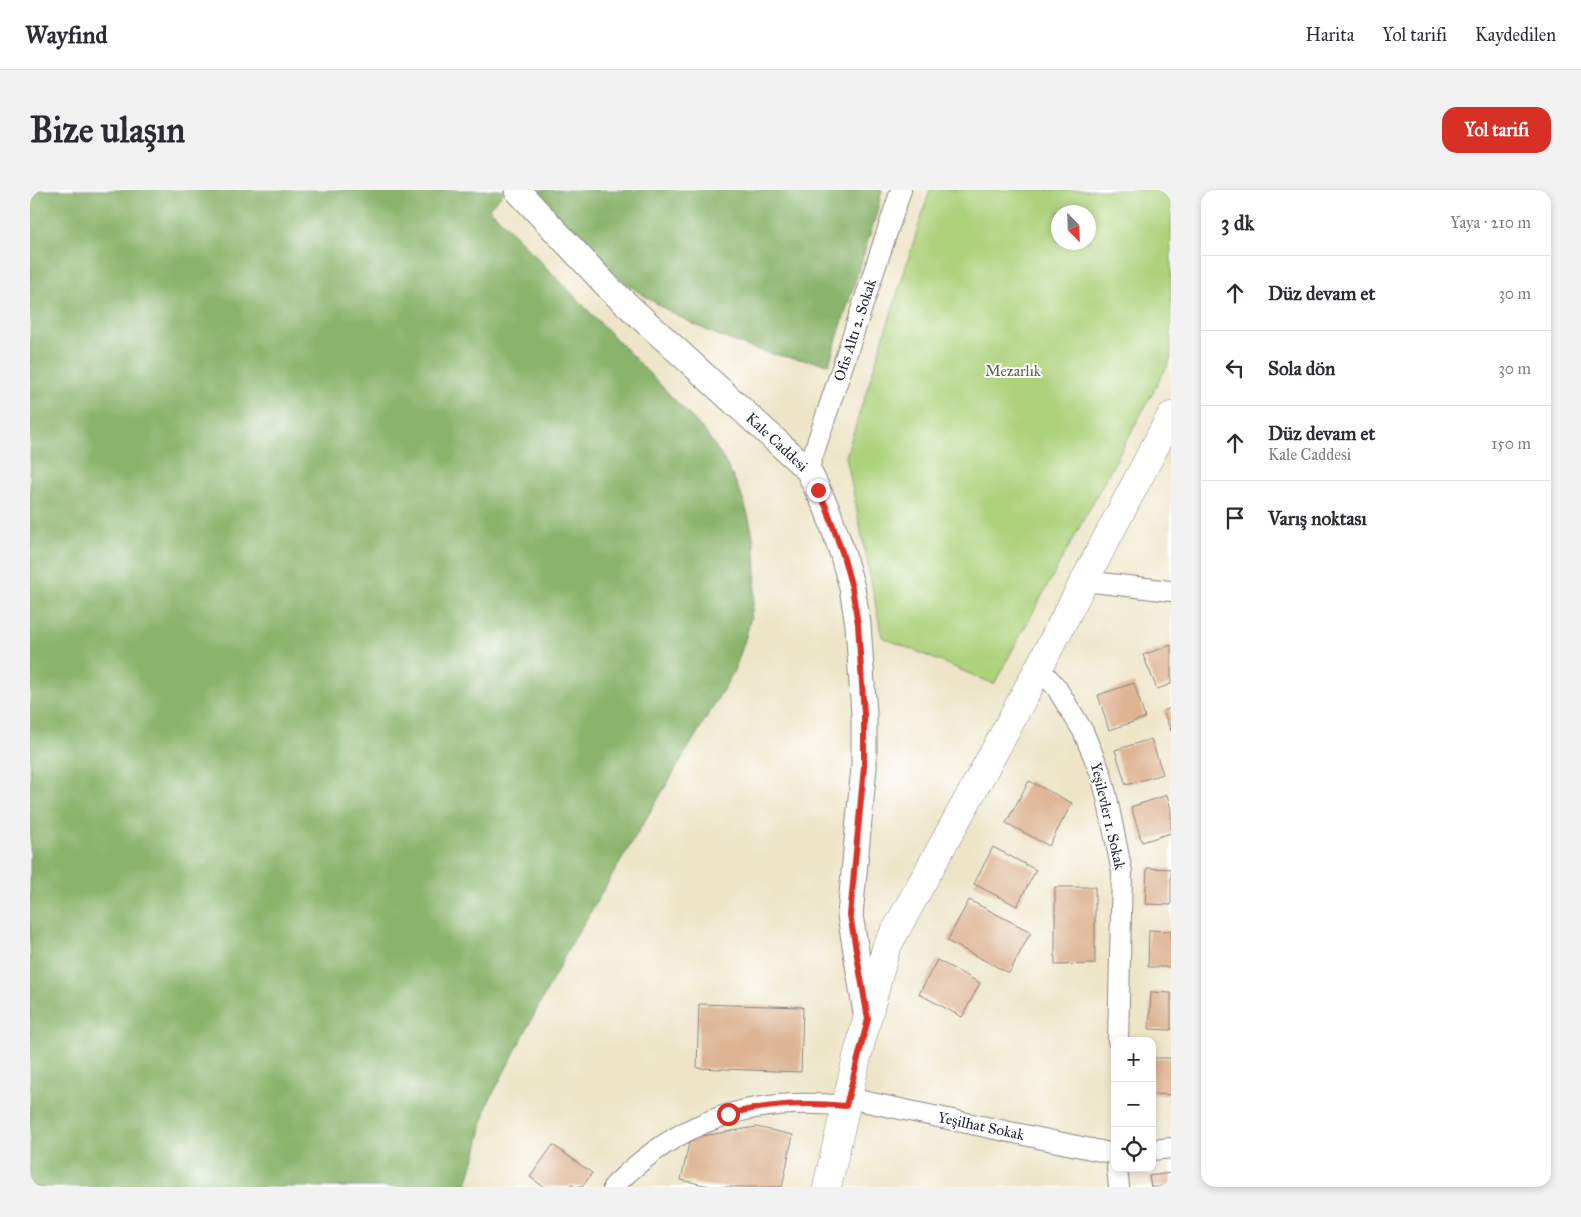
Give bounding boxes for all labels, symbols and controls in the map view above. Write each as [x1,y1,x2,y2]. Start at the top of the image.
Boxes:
text: Wayfind [25,20,107,50]
text: Harita [1305,24,1354,46]
text: Yol tarifi [1382,24,1447,46]
text: Kaydedilen [1475,24,1556,46]
button: Yol tarifi [1442,107,1551,153]
text: Bize ulaşın [30,109,185,152]
north arrow [1051,205,1096,250]
text: 3 dk [1221,210,1254,236]
text: Yaya · 210 m [1450,213,1531,232]
street label: Ofis Altı 2. Sokak [830,276,880,383]
icon: ahead [1221,279,1249,307]
text: Düz devam et [1268,282,1375,305]
text: 30 m [1498,284,1531,303]
icon: left [1221,354,1249,382]
text: Sola dön [1268,357,1335,380]
text: 30 m [1498,359,1531,378]
park label: Mezarlık [985,362,1041,380]
street label: Kale Caddesi [742,409,812,475]
text: Düz devam et [1268,422,1375,445]
icon: ahead [1221,429,1249,457]
text: 150 m [1491,434,1531,453]
text: Kale Caddesi [1268,445,1351,464]
route end [807,479,830,502]
icon: arrive [1221,504,1249,532]
text: Varış noktası [1268,507,1367,530]
street label: Yeşilevler 1. Sokak [1087,761,1129,871]
map controls [1111,1037,1156,1172]
button: + [1111,1037,1156,1082]
button: − [1111,1082,1156,1127]
route start [717,1103,740,1126]
street label: Yeşilhat Sokak [936,1108,1026,1144]
button: locate [1111,1127,1156,1172]

